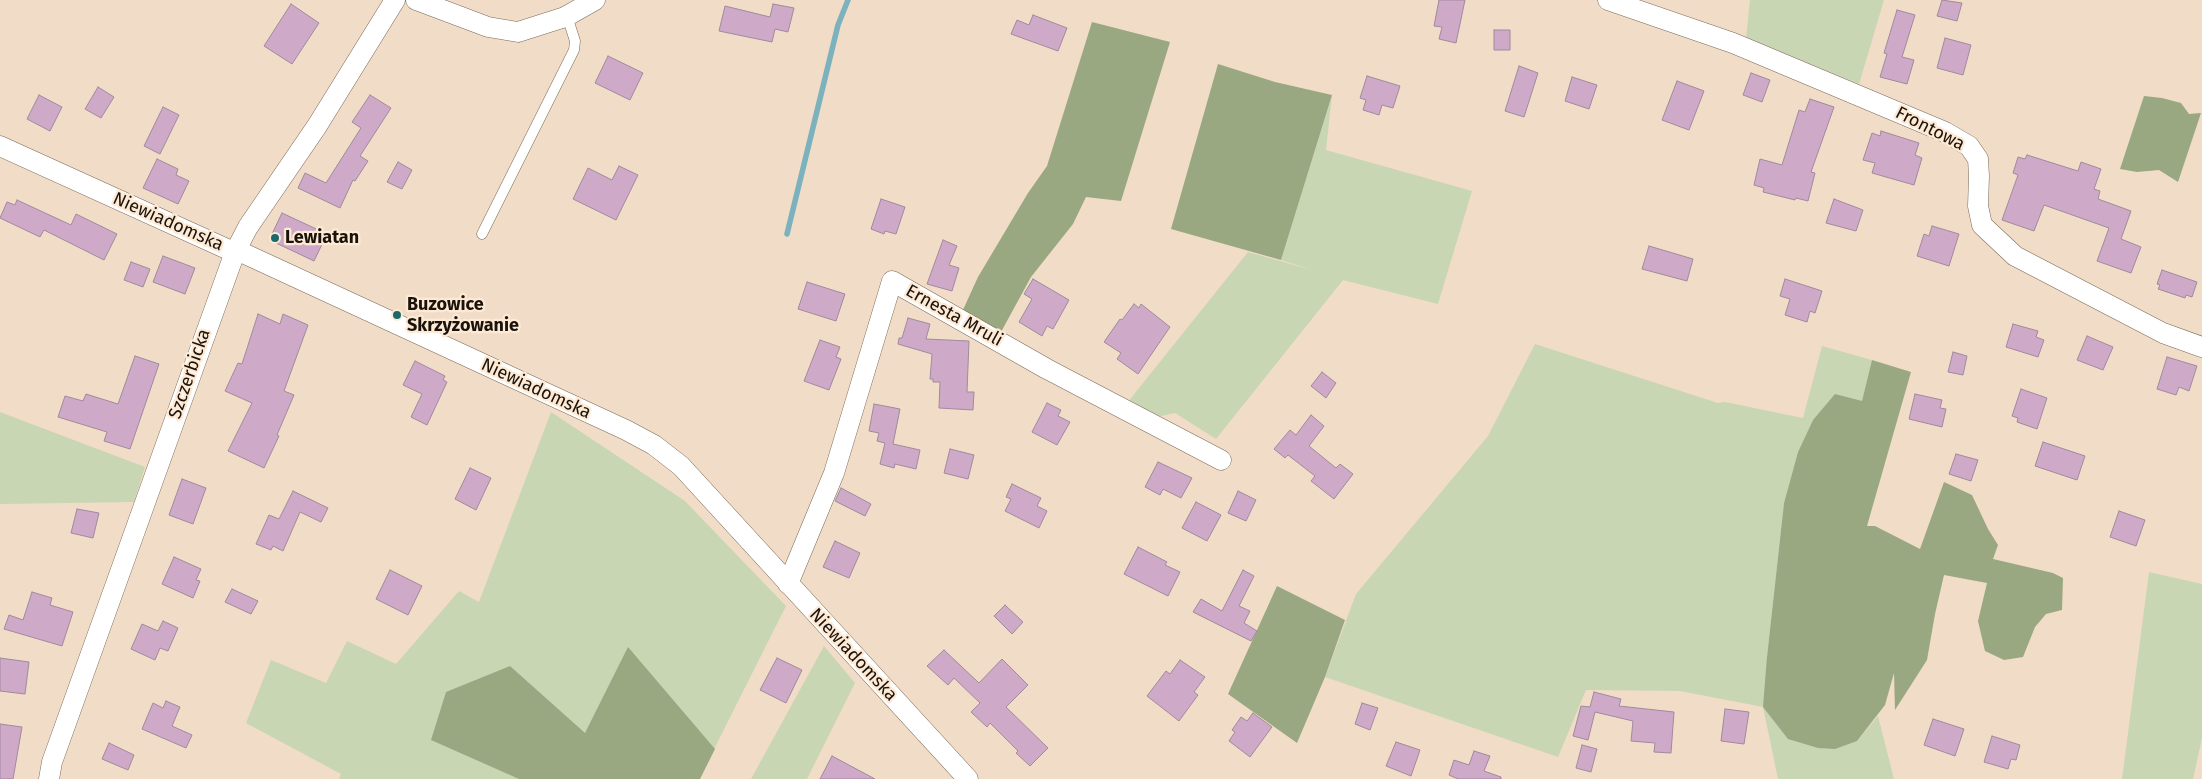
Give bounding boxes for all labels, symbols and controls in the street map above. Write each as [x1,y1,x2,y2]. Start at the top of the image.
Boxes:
street label: Frontowa [1892,102,1968,156]
street label: Niewiadomska [109,188,227,256]
place label: Lewiatan [285,227,359,249]
marker: Lewiatan [269,232,281,244]
street label: Ernesta Mruli [902,280,1006,352]
place label: Buzowice Skrzyżowanie [407,294,519,336]
marker: Buzowice Skrzyżowanie [391,309,403,321]
street label: Szczerbicka [165,326,215,422]
street label: Niewiadomska [478,354,594,424]
street label: Niewiadomska [805,604,901,706]

